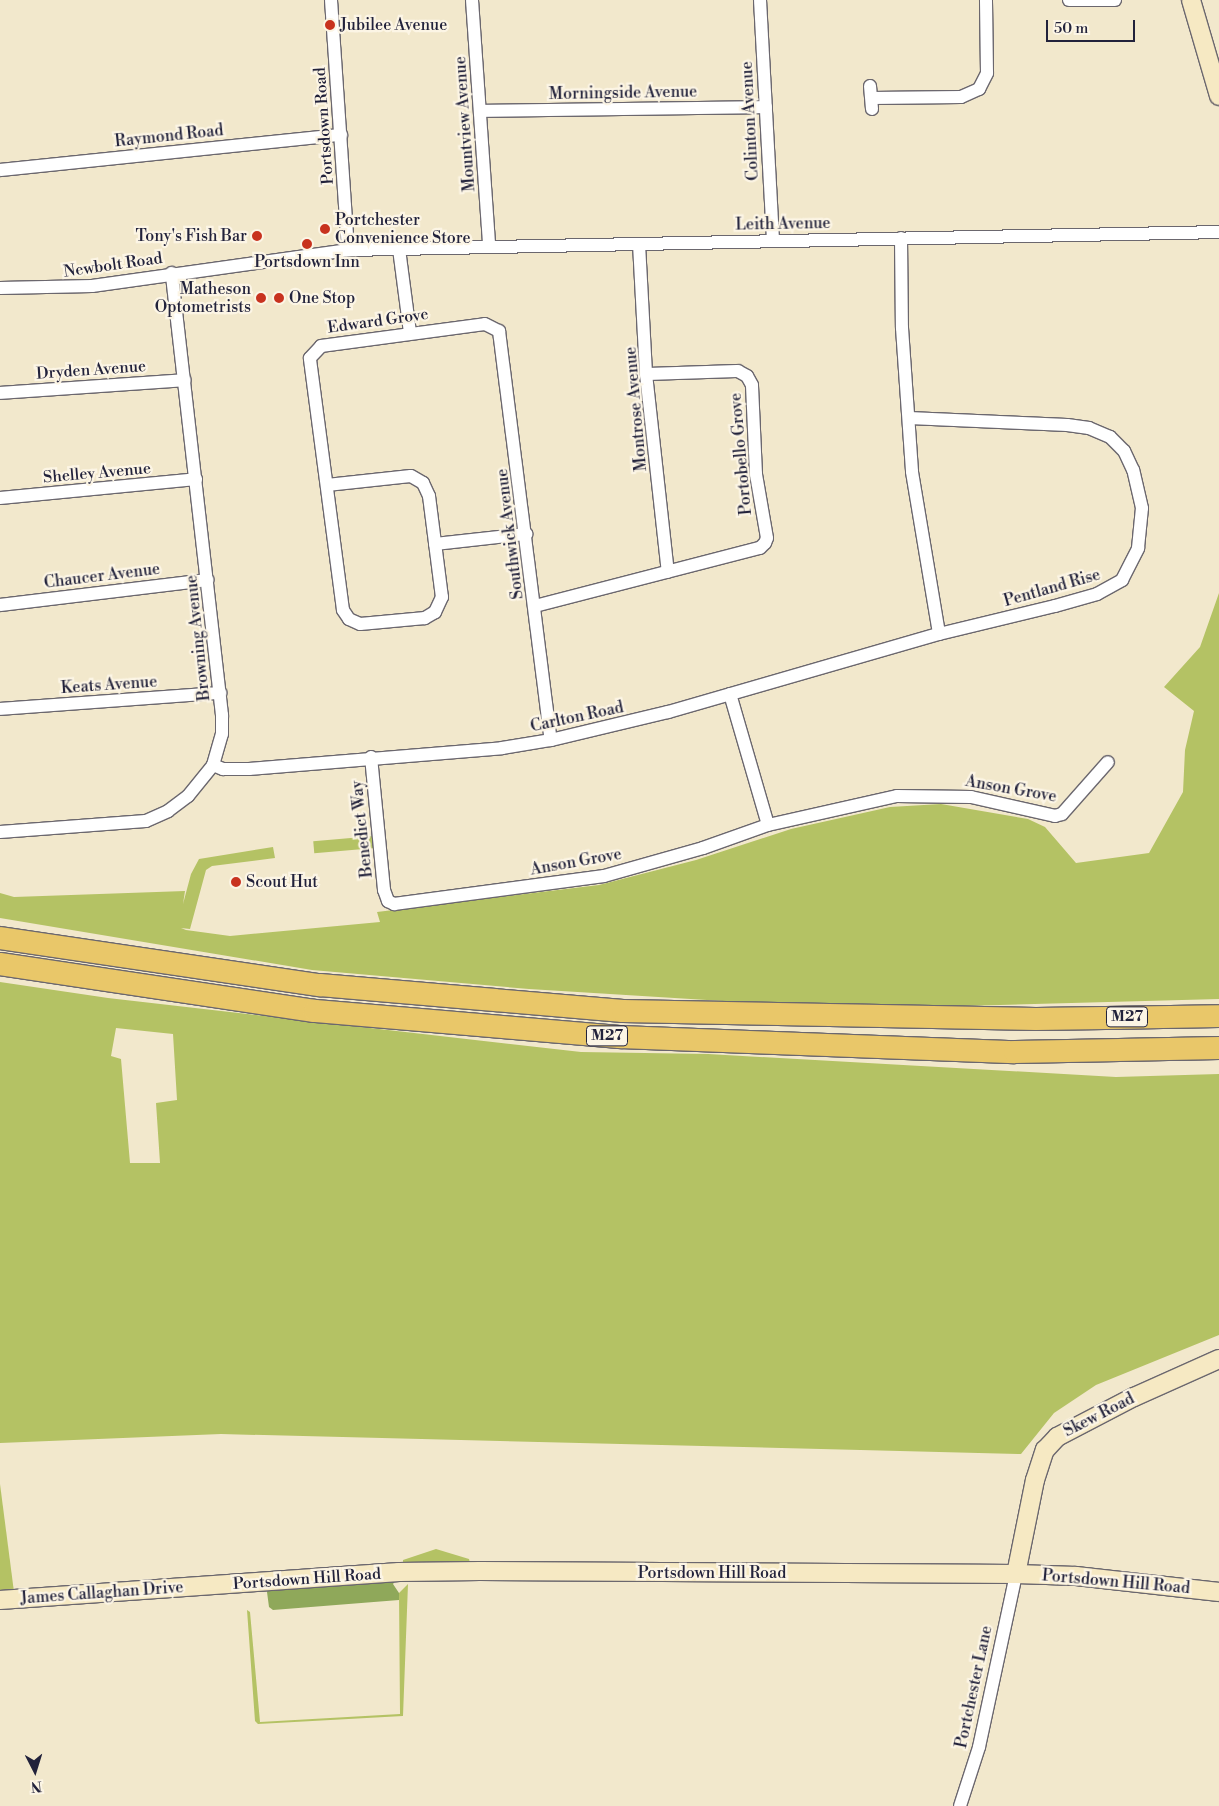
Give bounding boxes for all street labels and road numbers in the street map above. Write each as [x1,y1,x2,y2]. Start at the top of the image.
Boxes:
street label: Mountview Avenue [451,56,479,192]
street label: Colinton Avenue [737,61,763,181]
street label: Portsdown Road [310,67,338,185]
street label: Morningside Avenue [549,82,697,104]
street label: Raymond Road [114,121,224,151]
street label: Leith Avenue [735,214,831,234]
street label: Newbolt Road [62,249,164,281]
street label: Edward Grove [326,304,430,338]
street label: Montrose Avenue [621,346,651,472]
street label: Dryden Avenue [35,357,147,383]
street label: Portobello Grove [726,392,756,516]
street label: Shelley Avenue [42,459,152,487]
street label: Southwick Avenue [492,468,528,600]
street label: Chaucer Avenue [43,559,161,593]
street label: Pentland Rise [1001,565,1103,611]
street label: Browning Avenue [182,574,214,702]
street label: Keats Avenue [60,672,158,698]
street label: Carlton Road [529,698,625,736]
street label: Anson Grove [964,772,1058,806]
street label: Benedict Way [347,779,377,879]
street label: Anson Grove [529,845,623,879]
road number: M27 [1106,1004,1148,1030]
road number: M27 [586,1024,628,1048]
street label: Skew Road [1060,1389,1138,1441]
street label: Portsdown Hill Road [638,1563,786,1583]
street label: Portsdown Hill Road [232,1564,382,1594]
street label: Portsdown Hill Road [1041,1566,1191,1598]
street label: James Callaghan Drive [20,1578,184,1608]
street label: Portchester Lane [952,1624,996,1750]

